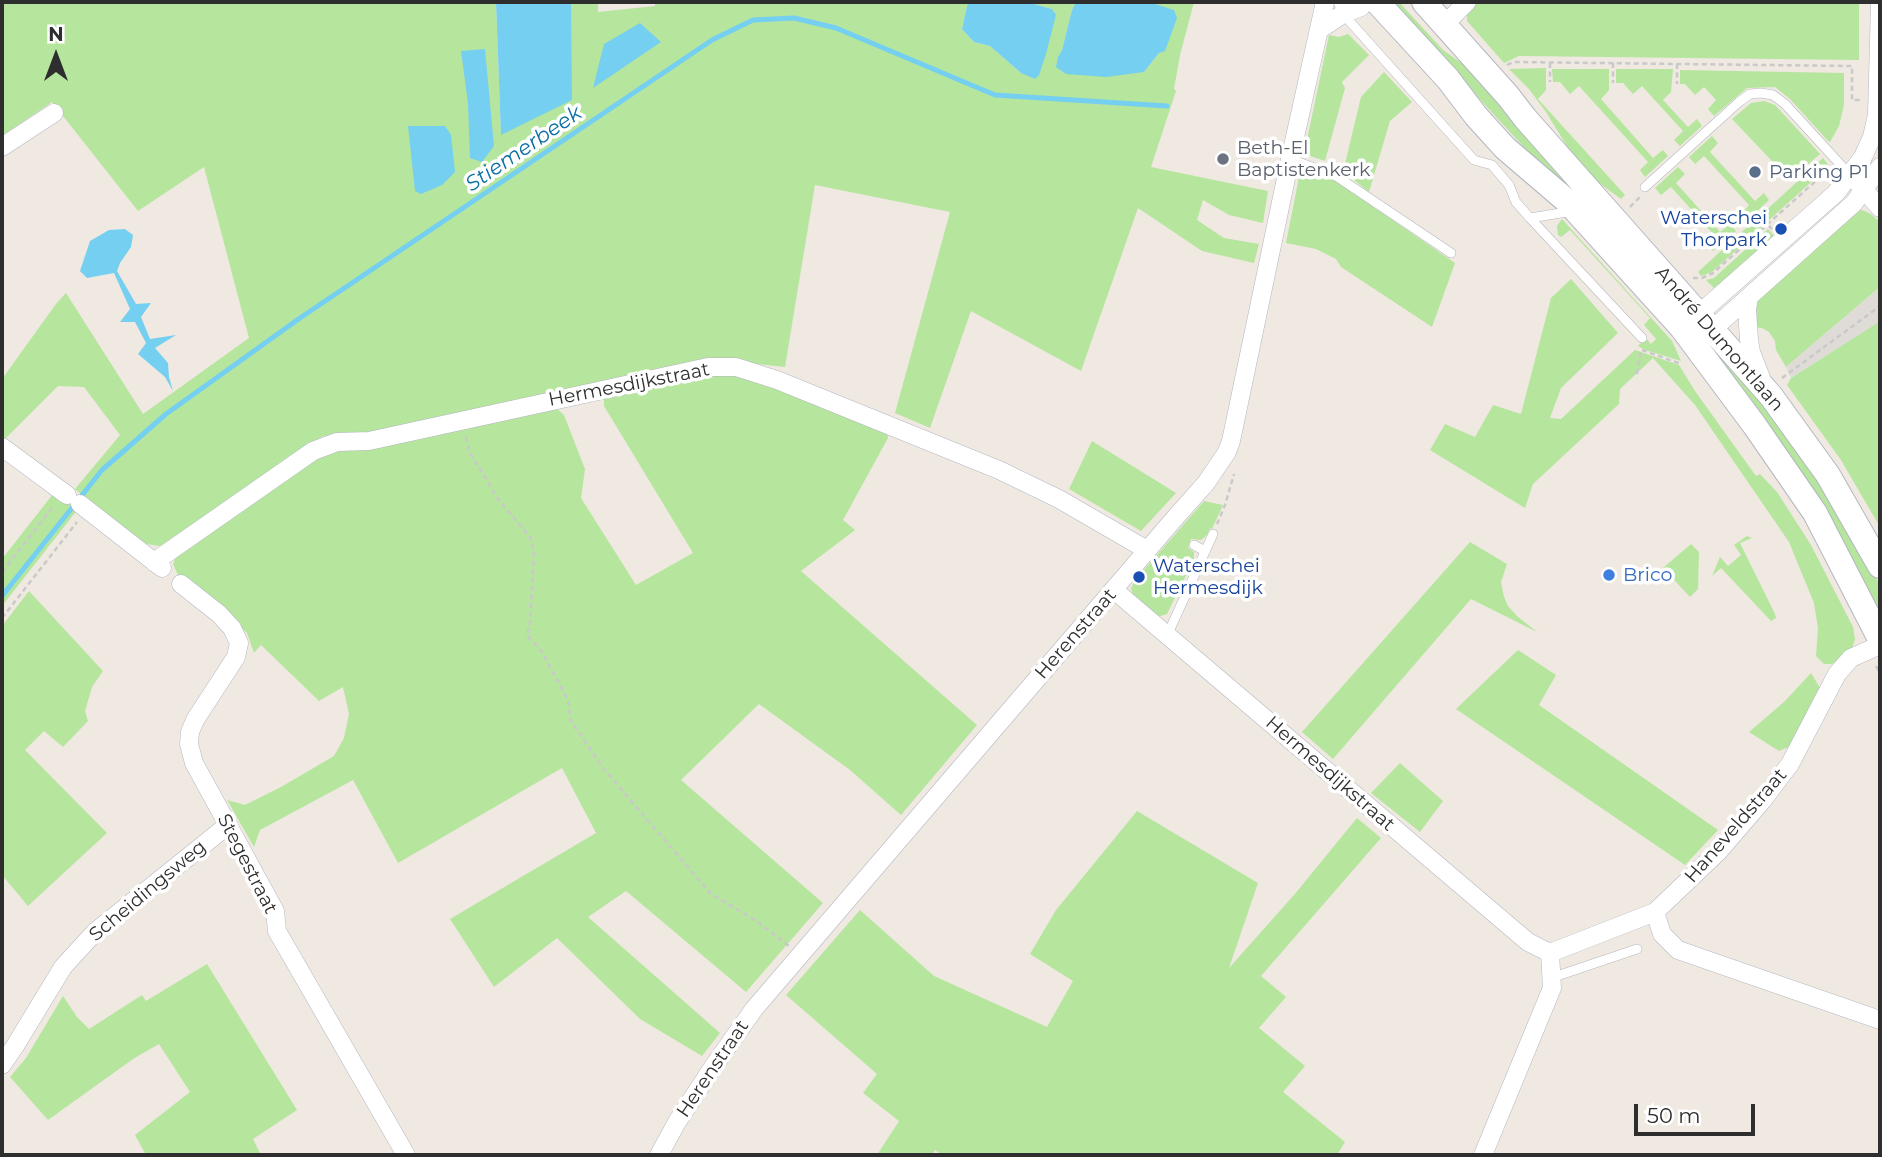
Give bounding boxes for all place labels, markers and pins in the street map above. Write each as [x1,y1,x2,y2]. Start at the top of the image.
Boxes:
place label: Beth-El Baptistenkerk [1237,137,1370,181]
marker: Beth-El Baptistenkerk [1215,151,1231,167]
place label: Parking P1 [1769,161,1869,183]
marker: Parking P1 [1747,164,1763,180]
place label: Waterschei Thorpark [1660,207,1767,251]
marker: Waterschei Thorpark [1773,221,1789,237]
place label: Waterschei Hermesdijk [1153,555,1263,599]
place label: Brico [1623,564,1672,586]
marker: Brico [1601,567,1617,583]
marker: Waterschei Hermesdijk [1131,569,1147,585]

